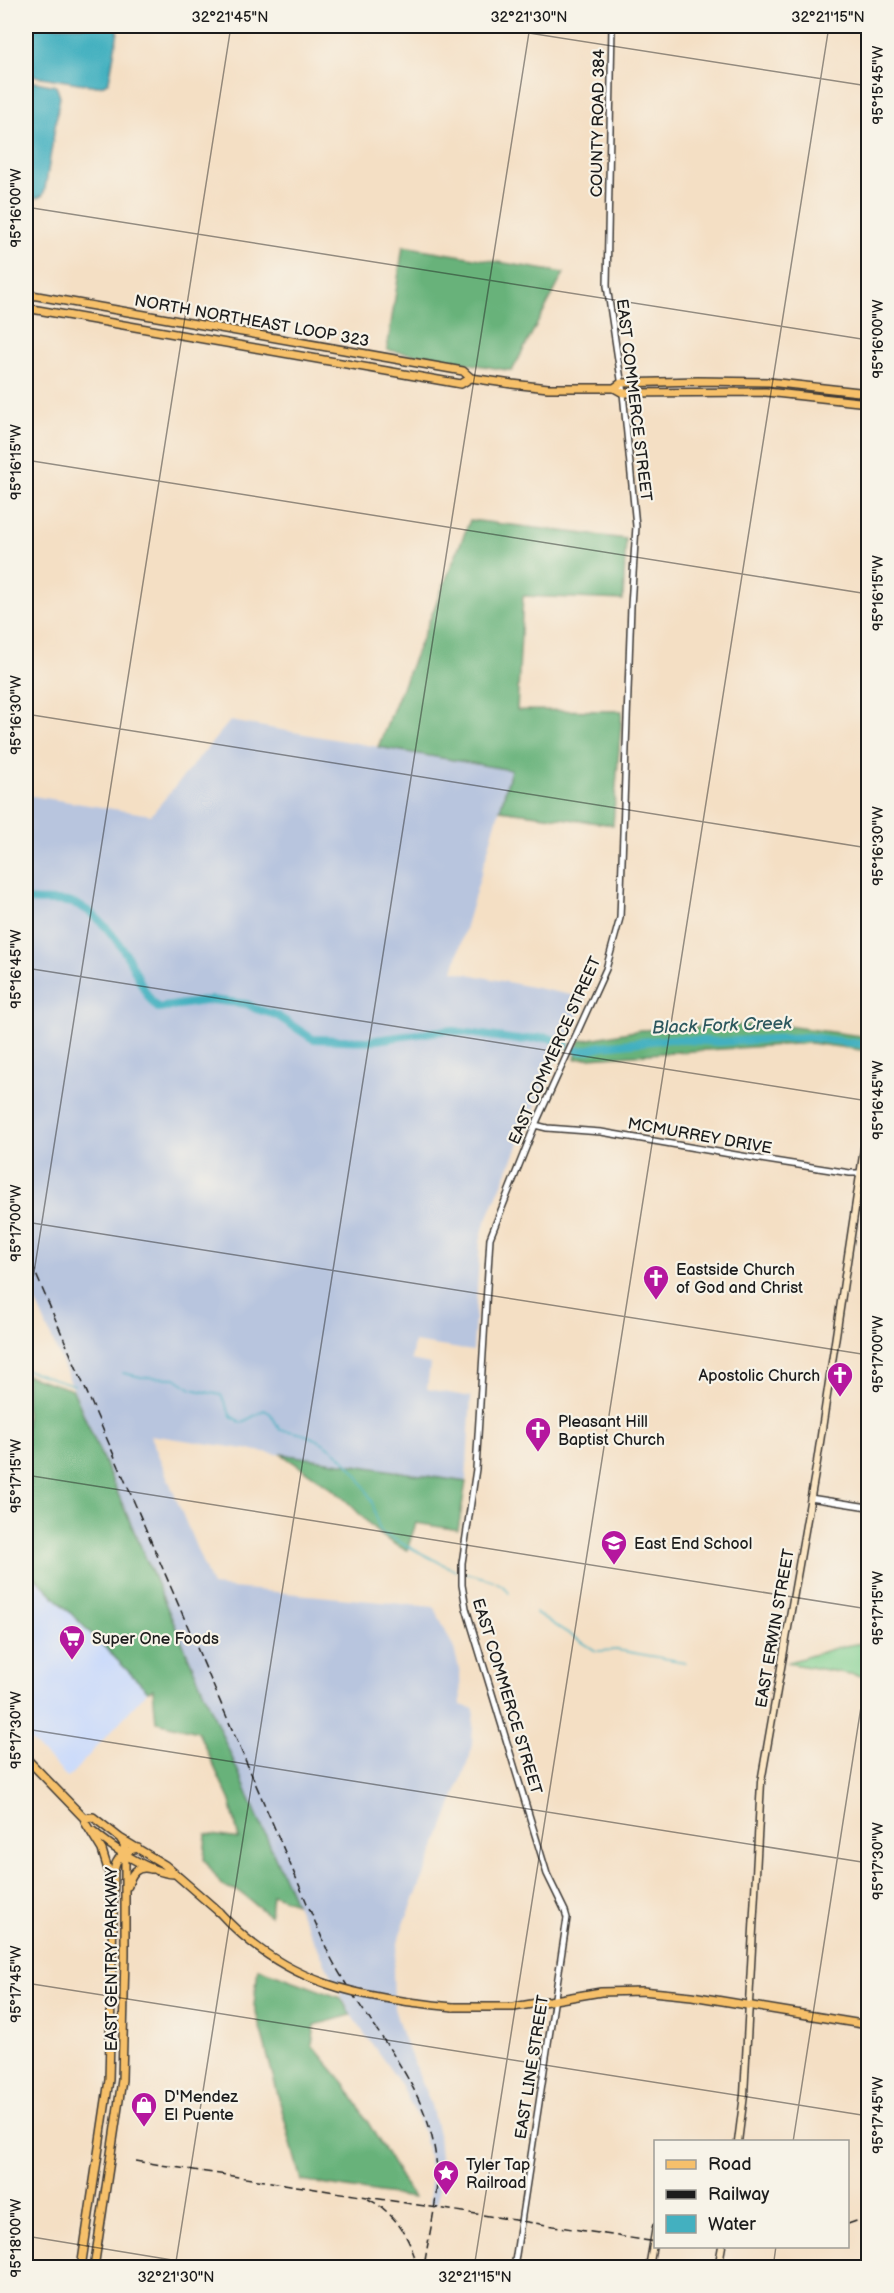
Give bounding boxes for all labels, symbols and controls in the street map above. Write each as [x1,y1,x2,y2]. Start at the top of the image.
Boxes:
text: 32°21'45"N [192,8,268,27]
text: 32°21'30"N [490,8,568,27]
text: 32°21'15"N [791,8,865,27]
text: 95°15'45"W [869,45,888,124]
street label: COUNTY ROAD 384 [588,48,609,197]
text: 95°16'00"W [7,168,26,248]
street label: NORTH NORTHEAST LOOP 323 [133,291,371,352]
street label: EAST COMMERCE STREET [612,298,655,503]
text: 95°16'00"W [869,299,888,379]
text: 95°16'15"W [7,424,26,500]
text: 95°16'15"W [869,555,888,631]
text: 95°16'30"W [7,675,26,755]
text: 95°16'30"W [869,806,888,886]
text: 95°16'45"W [7,929,26,1009]
street label: EAST COMMERCE STREET [505,953,606,1148]
water label: Black Fork Creek [652,1013,793,1038]
text: 95°16'45"W [869,1060,888,1140]
street label: MCMURREY DRIVE [626,1114,773,1159]
text: 95°17'00"W [7,1184,26,1262]
place label: Eastside Church of God and Christ [676,1261,803,1298]
church icon: Eastside Church of God and Christ [641,1263,671,1301]
text: 95°17'00"W [869,1315,888,1393]
church icon: Apostolic Church [825,1360,855,1398]
place label: Apostolic Church [698,1367,820,1386]
place label: Pleasant Hill Baptist Church [558,1413,665,1450]
church icon: Pleasant Hill Baptist Church [523,1415,553,1453]
text: 95°17'15"W [7,1439,26,1513]
school or university icon: East End School [599,1528,629,1566]
place label: East End School [634,1535,752,1554]
street label: EAST ERWIN STREET [752,1547,799,1709]
text: 95°17'15"W [869,1571,888,1645]
street label: EAST COMMERCE STREET [468,1596,546,1797]
supermarket icon: Super One Foods [57,1623,87,1661]
place label: Super One Foods [92,1630,219,1649]
text: 95°17'30"W [7,1691,26,1769]
text: 95°17'30"W [869,1822,888,1900]
street label: EAST GENTRY PARKWAY [103,1866,122,2051]
text: 95°17'45"W [7,1945,26,2023]
street label: EAST LINE STREET [512,1994,553,2141]
text: 95°17'45"W [869,2076,888,2154]
place label: D'Mendez El Puente [164,2088,238,2125]
shop icon: D'Mendez El Puente [129,2090,159,2128]
legend [654,2140,849,2248]
text: Road [708,2154,752,2175]
place label: Tyler Tap Railroad [466,2156,530,2193]
place icon: Tyler Tap Railroad [431,2158,461,2196]
text: Railway [708,2184,770,2205]
text: 95°18'00"W [7,2198,26,2277]
text: Water [708,2214,756,2235]
text: 32°21'30"N [137,2268,215,2287]
text: 32°21'15"N [438,2268,512,2287]

